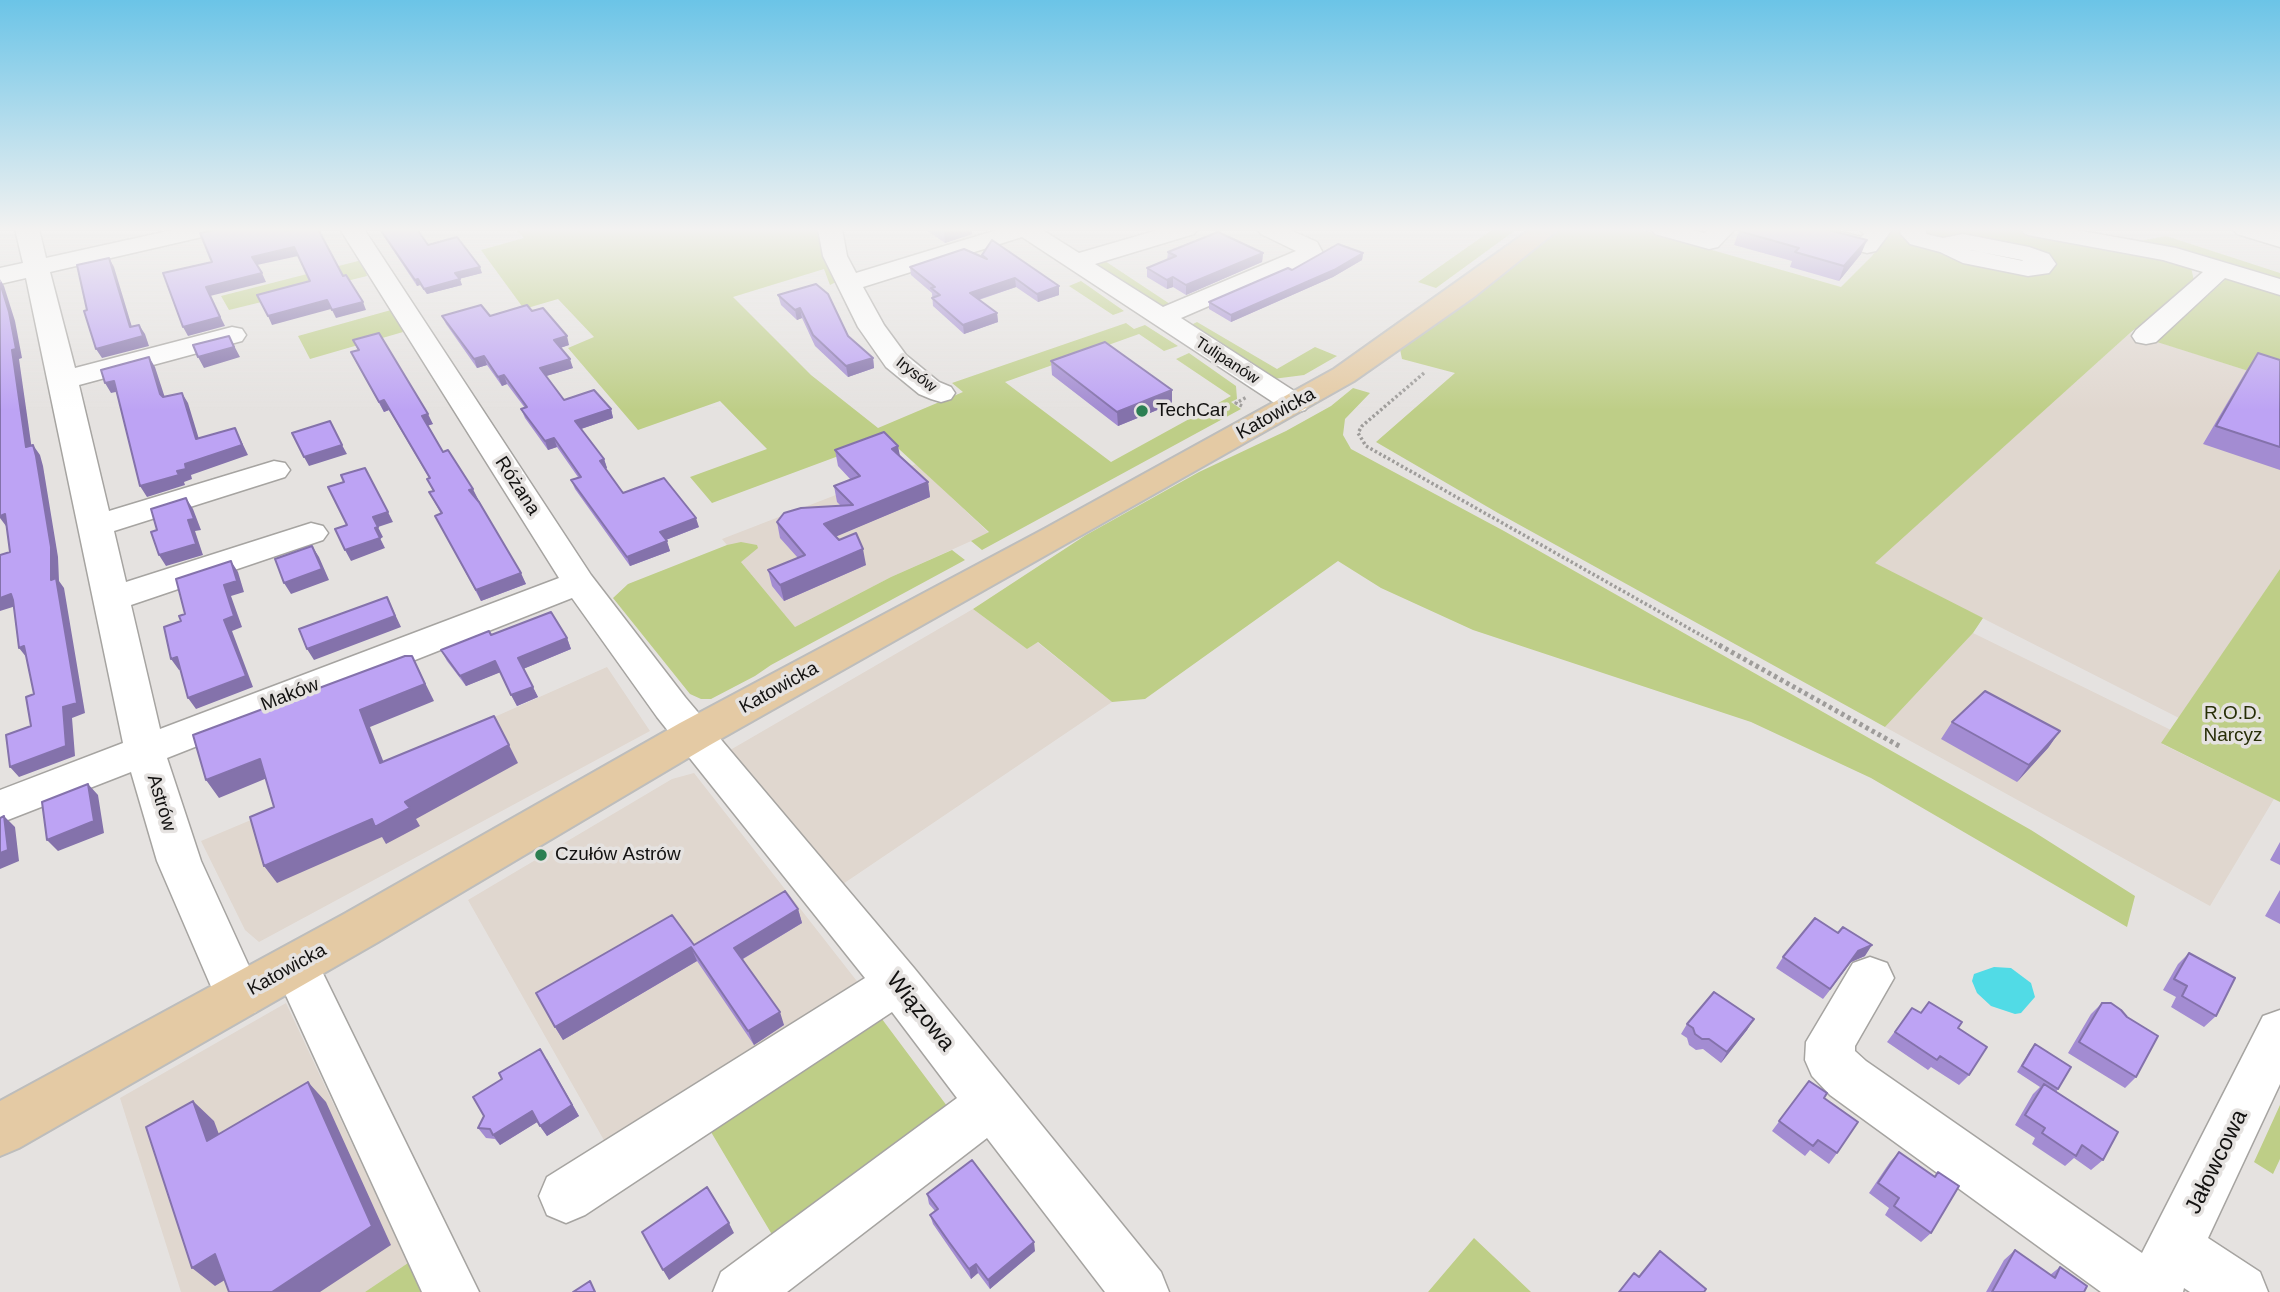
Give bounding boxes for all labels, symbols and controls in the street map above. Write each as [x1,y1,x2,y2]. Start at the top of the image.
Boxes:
street label: Tulipanów [1191,333,1263,389]
street label: Irysów [892,353,940,397]
street label: Katowicka [1233,383,1319,445]
place label: TechCar [1156,400,1227,422]
marker: TechCar [1134,403,1150,419]
street label: Różana [490,452,544,520]
street label: Katowicka [736,657,822,719]
street label: Maków [258,674,322,716]
park label: R.O.D. Narcyz [2203,703,2263,747]
street label: Astrów [142,772,180,834]
place label: Czułów Astrów [555,844,681,866]
marker: Czułów Astrów [533,847,549,863]
street label: Katowicka [244,939,330,1001]
street label: Wiązowa [880,967,960,1057]
street label: Jałowcowa [2180,1105,2254,1219]

